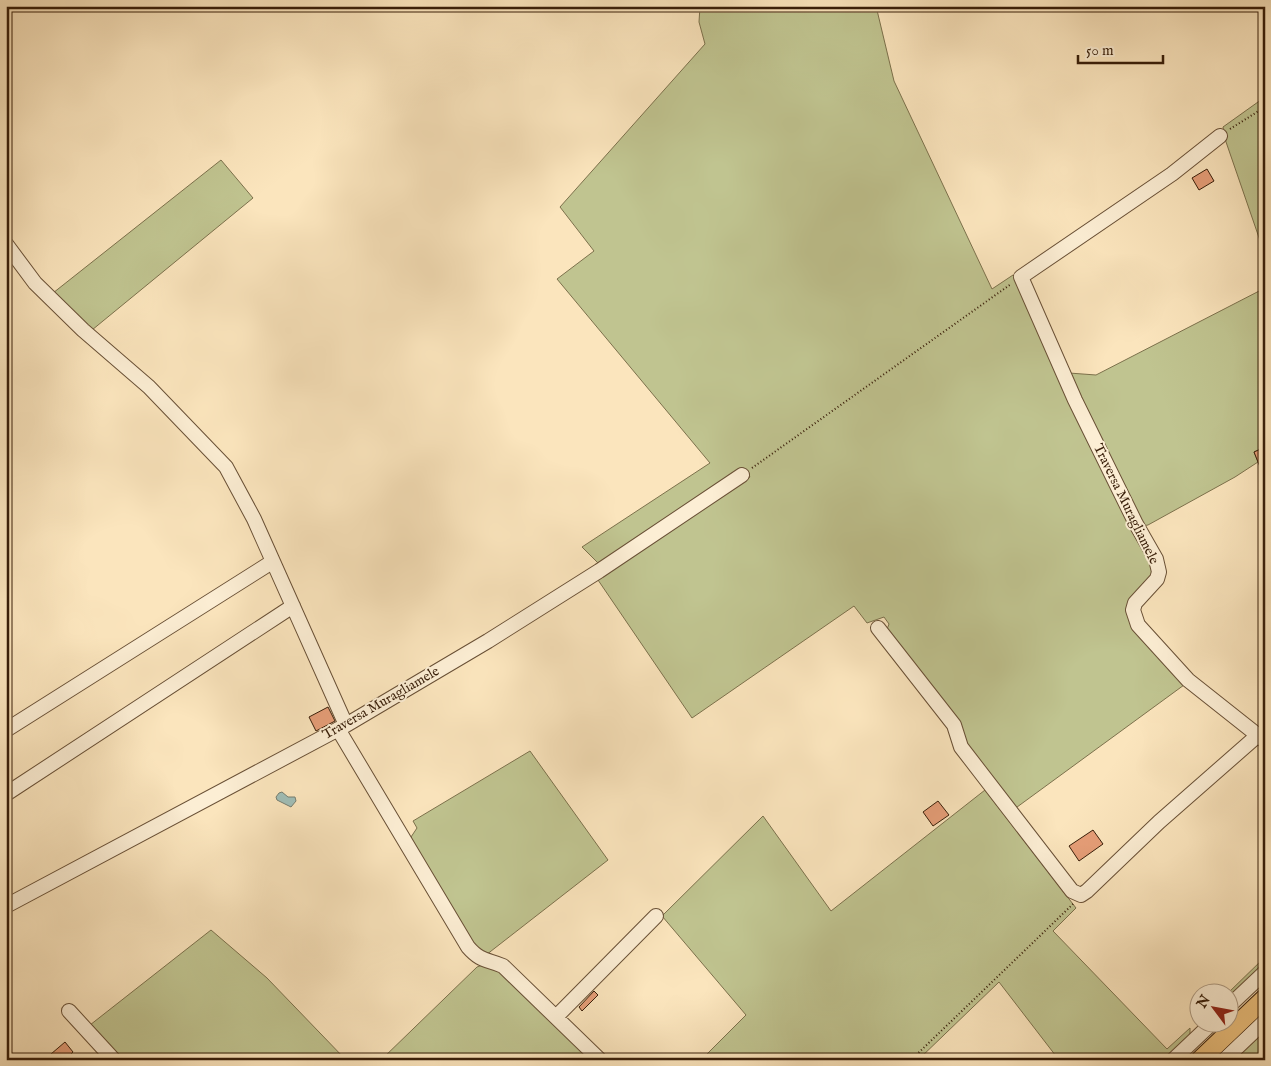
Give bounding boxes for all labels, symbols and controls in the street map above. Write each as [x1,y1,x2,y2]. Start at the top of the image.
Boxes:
scale bar [1078,32,1164,64]
text: 50 m [1086,41,1114,60]
street label: Traversa Muragliamele [1089,441,1163,568]
street label: Traversa Muragliamele [319,662,443,744]
north arrow [1188,984,1238,1034]
text: N [1192,992,1215,1012]

